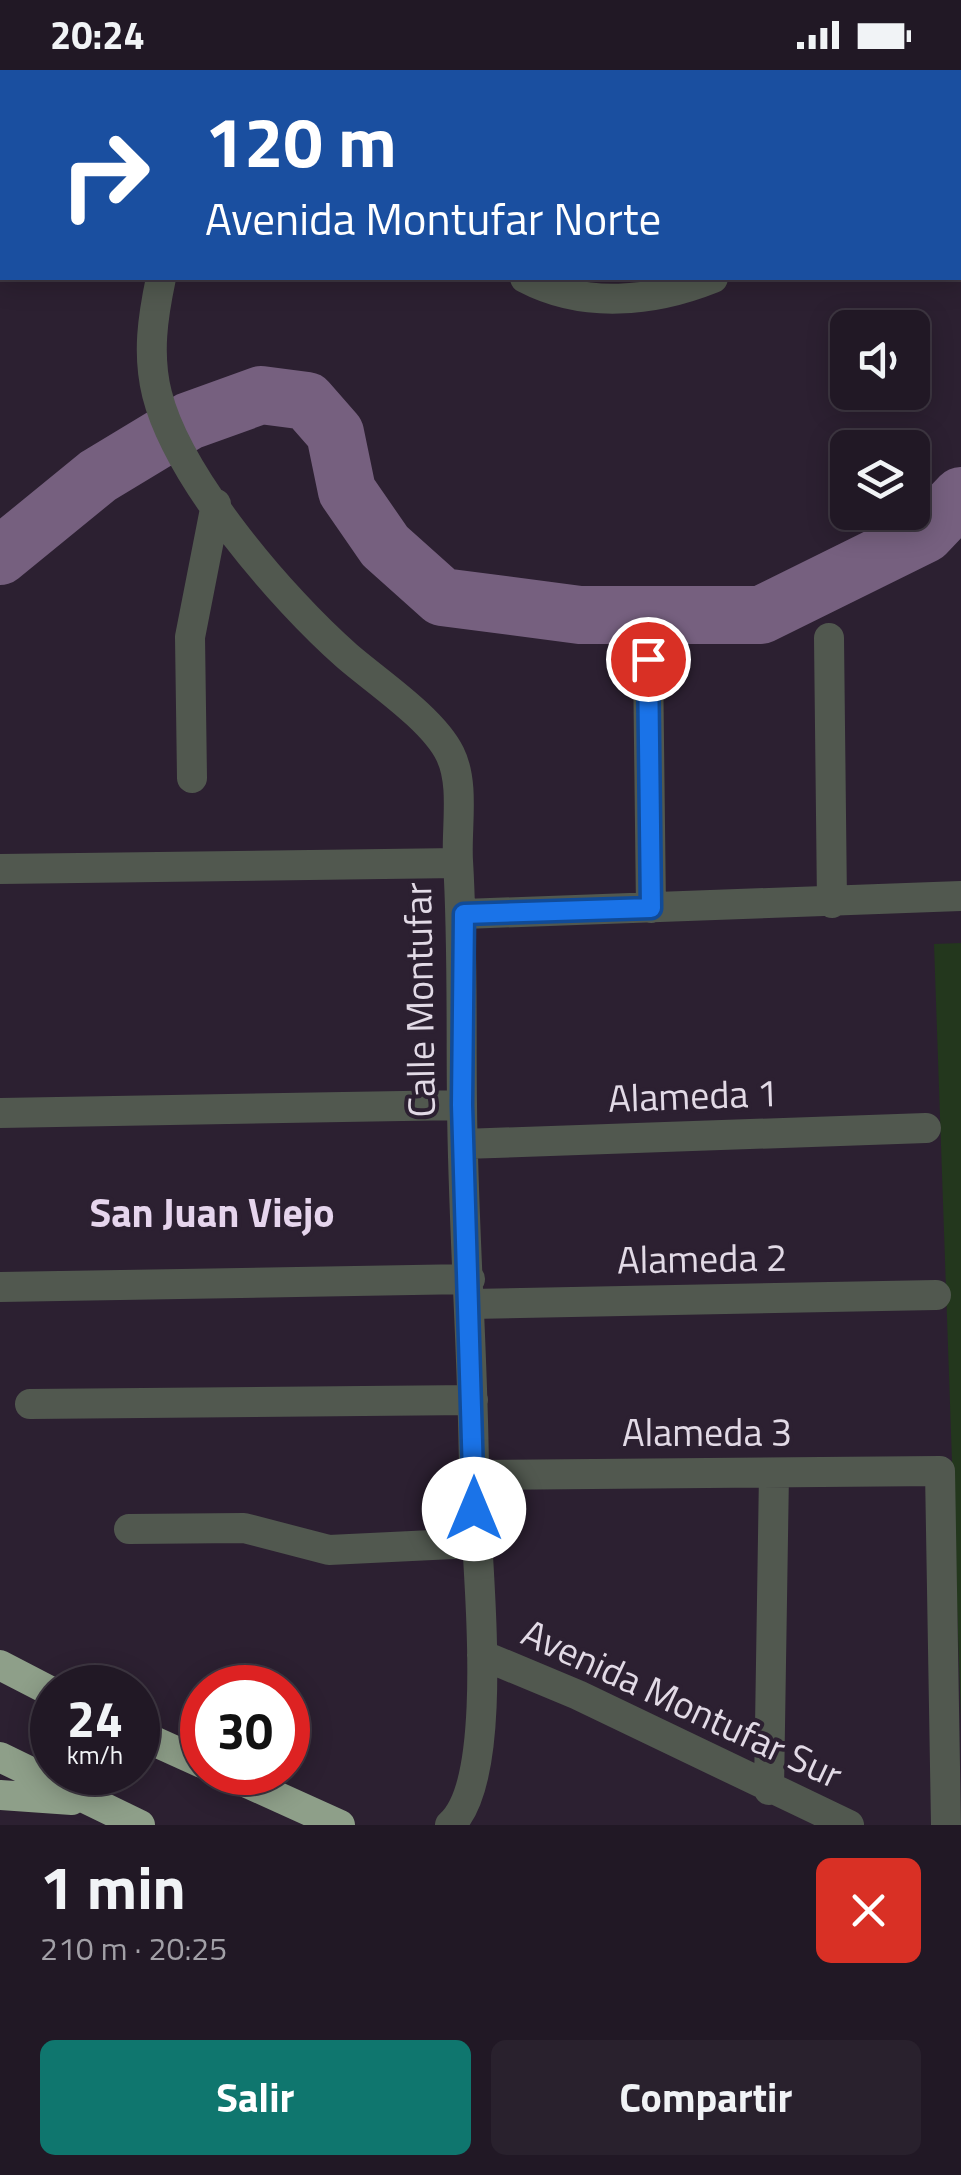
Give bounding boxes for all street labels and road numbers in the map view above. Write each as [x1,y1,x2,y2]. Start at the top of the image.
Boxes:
street label: Calle Montufar [388,882,450,1118]
street label: Alameda 1 [607,1063,779,1127]
street label: Alameda 2 [616,1228,788,1288]
street label: Alameda 3 [622,1403,792,1461]
street label: Avenida Montufar Sur [512,1603,852,1803]

